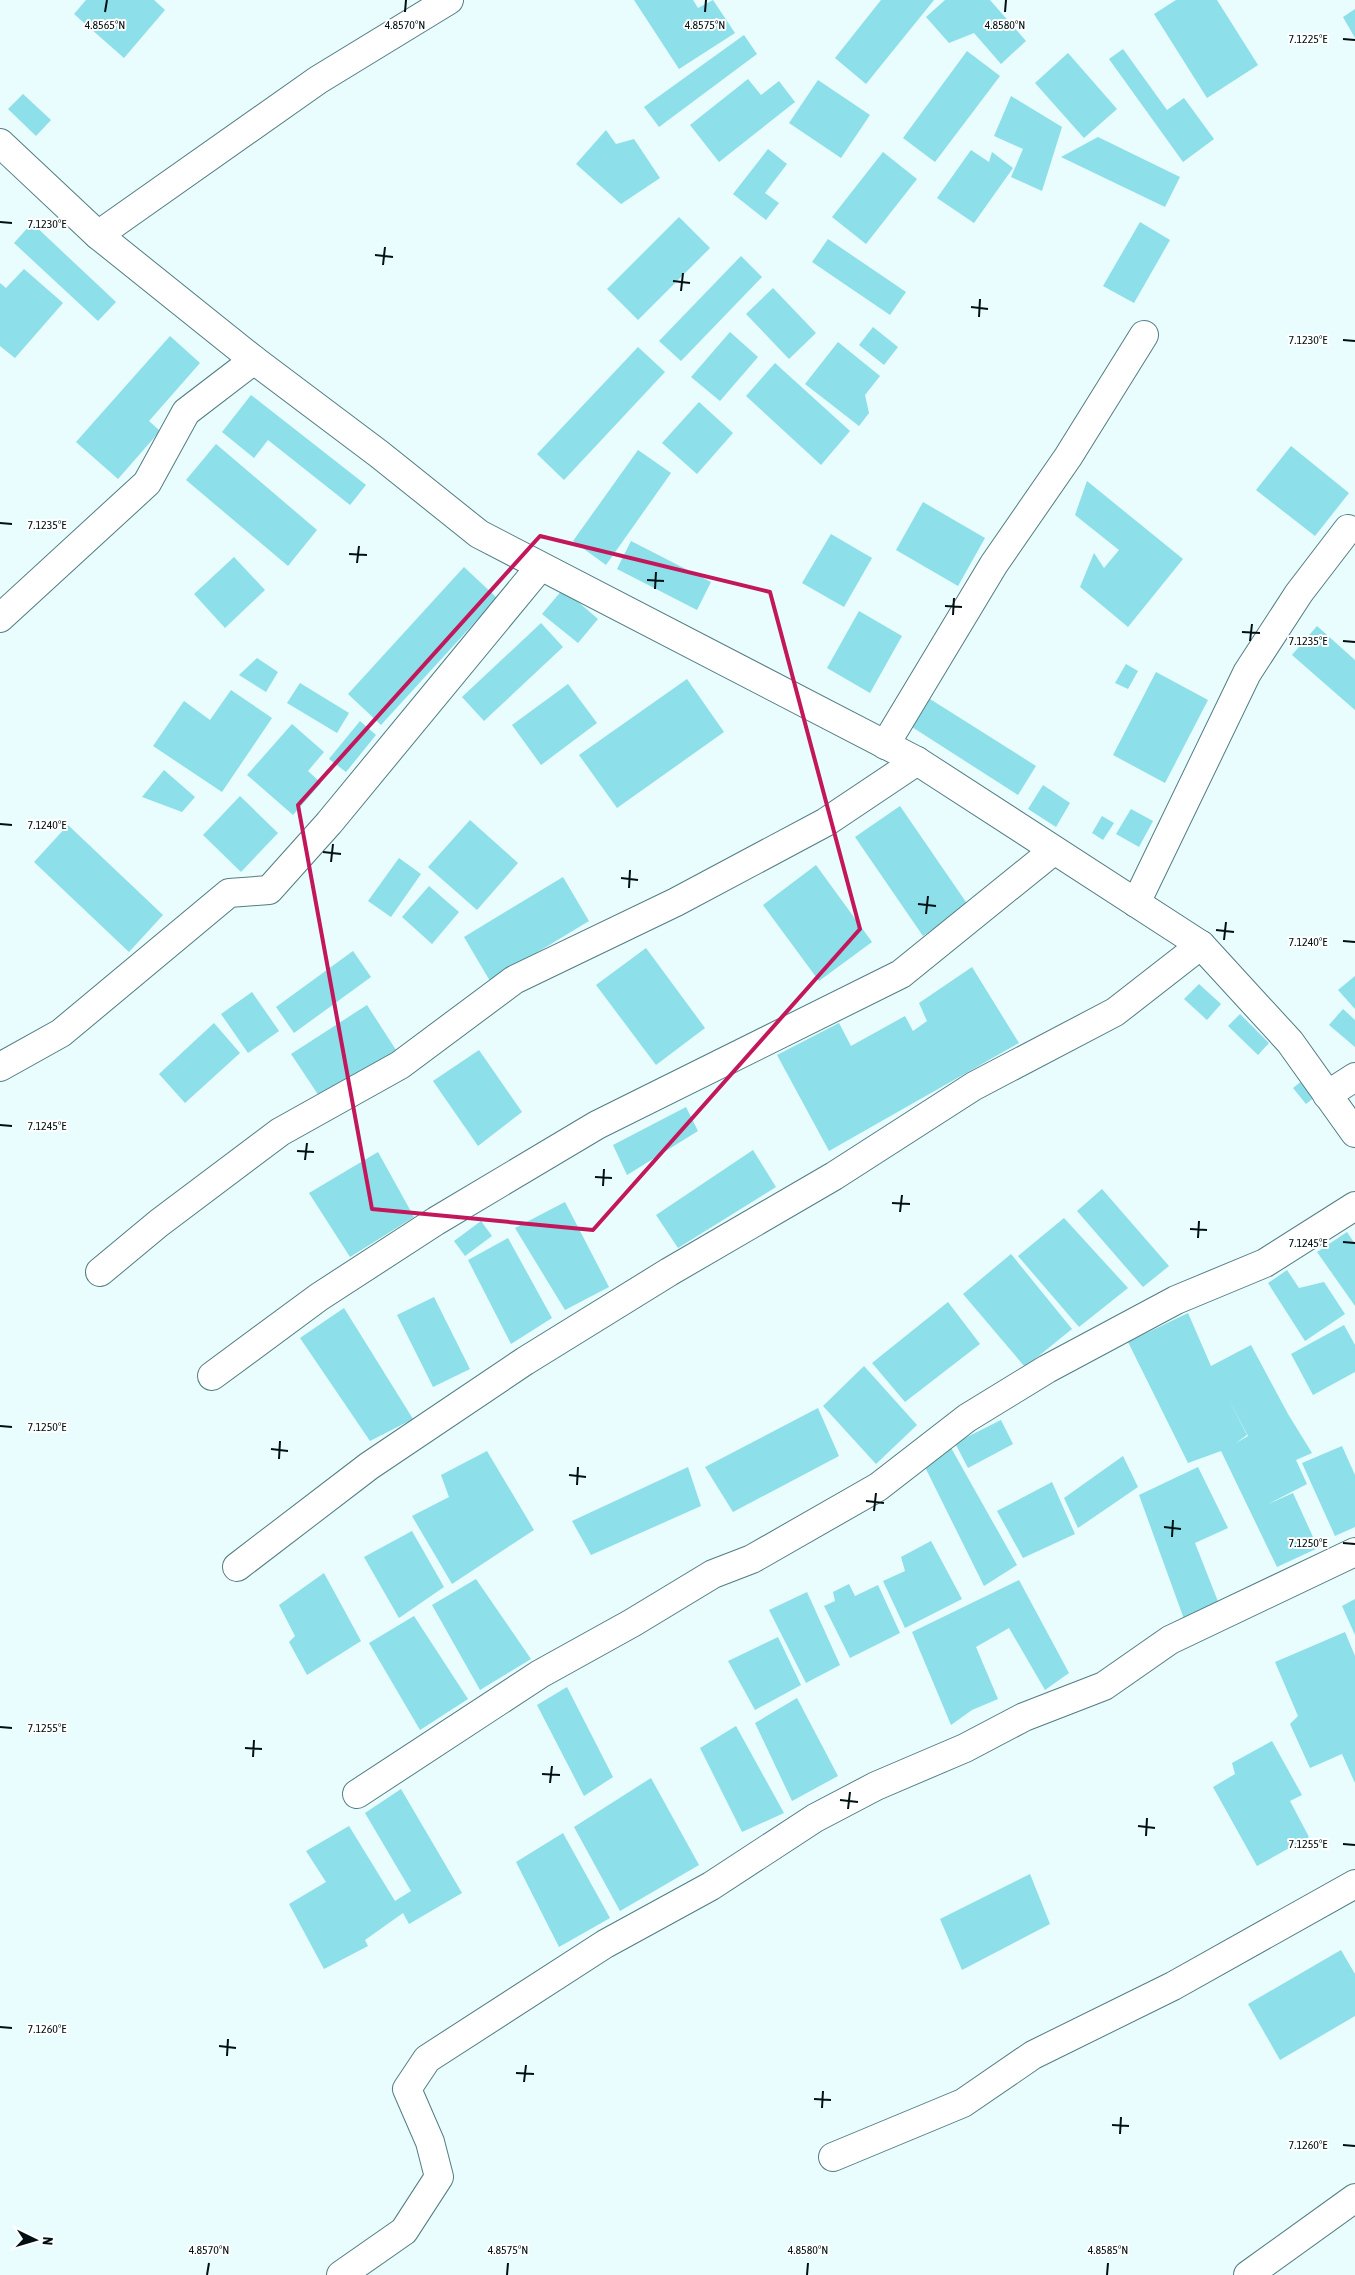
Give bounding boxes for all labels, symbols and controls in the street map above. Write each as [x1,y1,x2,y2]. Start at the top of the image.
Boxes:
text: 4.8565°N [85,18,125,32]
text: 4.8570°N [385,18,425,32]
text: 4.8575°N [685,18,725,32]
text: 4.8580°N [985,18,1025,32]
text: 7.1225°E [1289,32,1327,46]
text: 7.1230°E [28,217,66,231]
text: 7.1230°E [1289,333,1327,347]
text: 7.1235°E [28,518,66,532]
text: 7.1235°E [1289,634,1327,648]
text: 7.1240°E [28,818,66,832]
text: 7.1240°E [1289,935,1327,949]
text: 7.1245°E [28,1119,66,1133]
text: 7.1245°E [1289,1236,1327,1250]
text: 7.1250°E [28,1420,66,1434]
text: 7.1250°E [1289,1536,1327,1550]
text: 7.1255°E [28,1721,66,1735]
text: 7.1255°E [1289,1837,1327,1851]
text: 7.1260°E [28,2022,66,2036]
text: 7.1260°E [1289,2138,1327,2152]
north arrow [10,2215,60,2265]
text: N [40,2236,56,2246]
text: 4.8570°N [189,2243,229,2257]
text: 4.8575°N [488,2243,528,2257]
text: 4.8580°N [788,2243,828,2257]
text: 4.8585°N [1088,2243,1128,2257]

